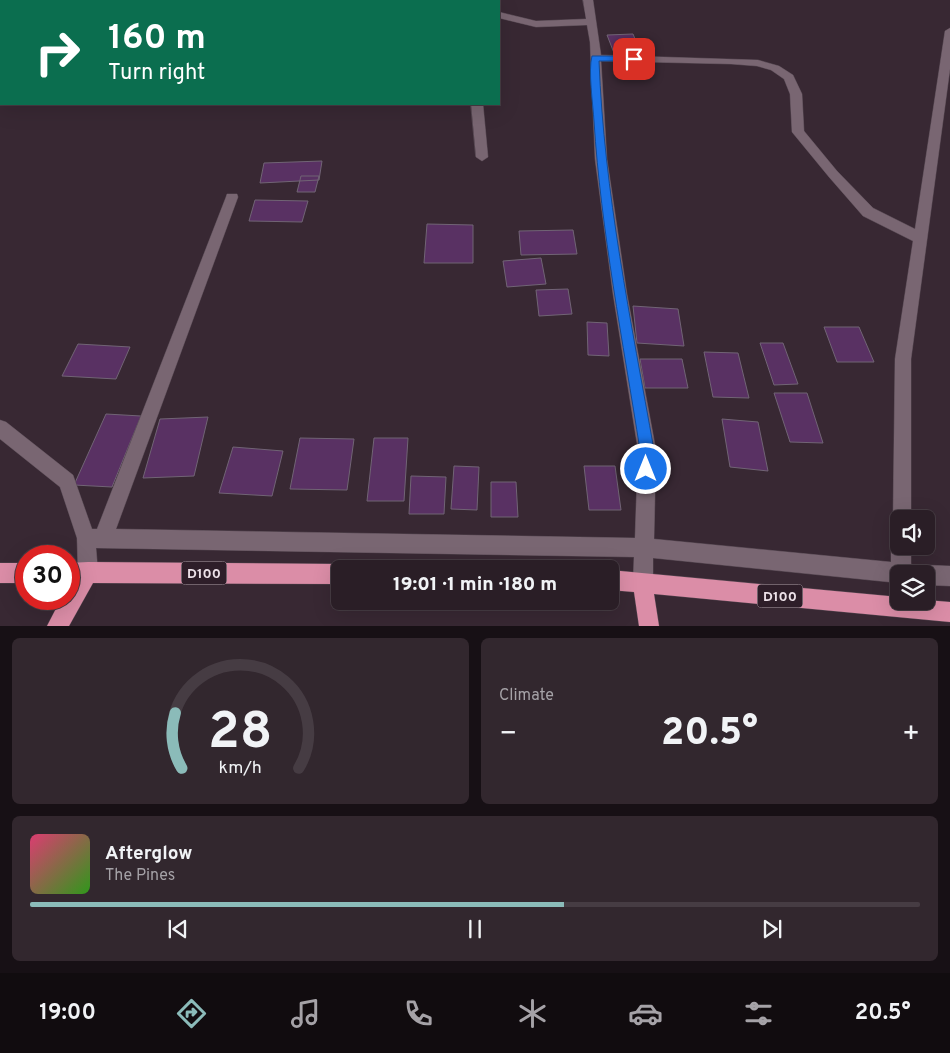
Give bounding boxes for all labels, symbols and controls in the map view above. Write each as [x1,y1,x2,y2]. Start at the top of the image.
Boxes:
text: 160 m [108,17,206,61]
icon: right [25,20,90,85]
pin [613,38,655,80]
icon: arrive [620,45,648,73]
text: Turn right [108,60,205,87]
position arrow [619,442,671,494]
map controls [890,510,935,610]
button: sound [890,510,935,555]
speed limit sign: 30 [15,545,80,610]
road number: D100 [182,562,226,584]
button: layers [890,565,935,610]
text: 19:01 · 1 min · 180 m [393,573,557,597]
road number: D100 [758,584,802,608]
text: Climate [499,686,554,706]
text: 28 [208,701,273,767]
text: 20.5° [661,710,758,759]
text: − [499,717,517,753]
text: + [902,717,920,753]
text: km/h [219,757,262,780]
text: Afterglow [105,842,193,866]
text: The Pines [105,866,175,886]
icon: previous [164,915,192,943]
icon: pause [461,915,489,943]
icon: next [758,915,786,943]
icon: directions [174,996,209,1031]
icon: music [288,996,323,1031]
icon: phone [401,996,436,1031]
icon: climate [515,996,550,1031]
icon: car [628,996,663,1031]
icon: filters [741,996,776,1031]
text: 19:00 [39,1000,96,1027]
text: 20.5° [855,1000,911,1027]

